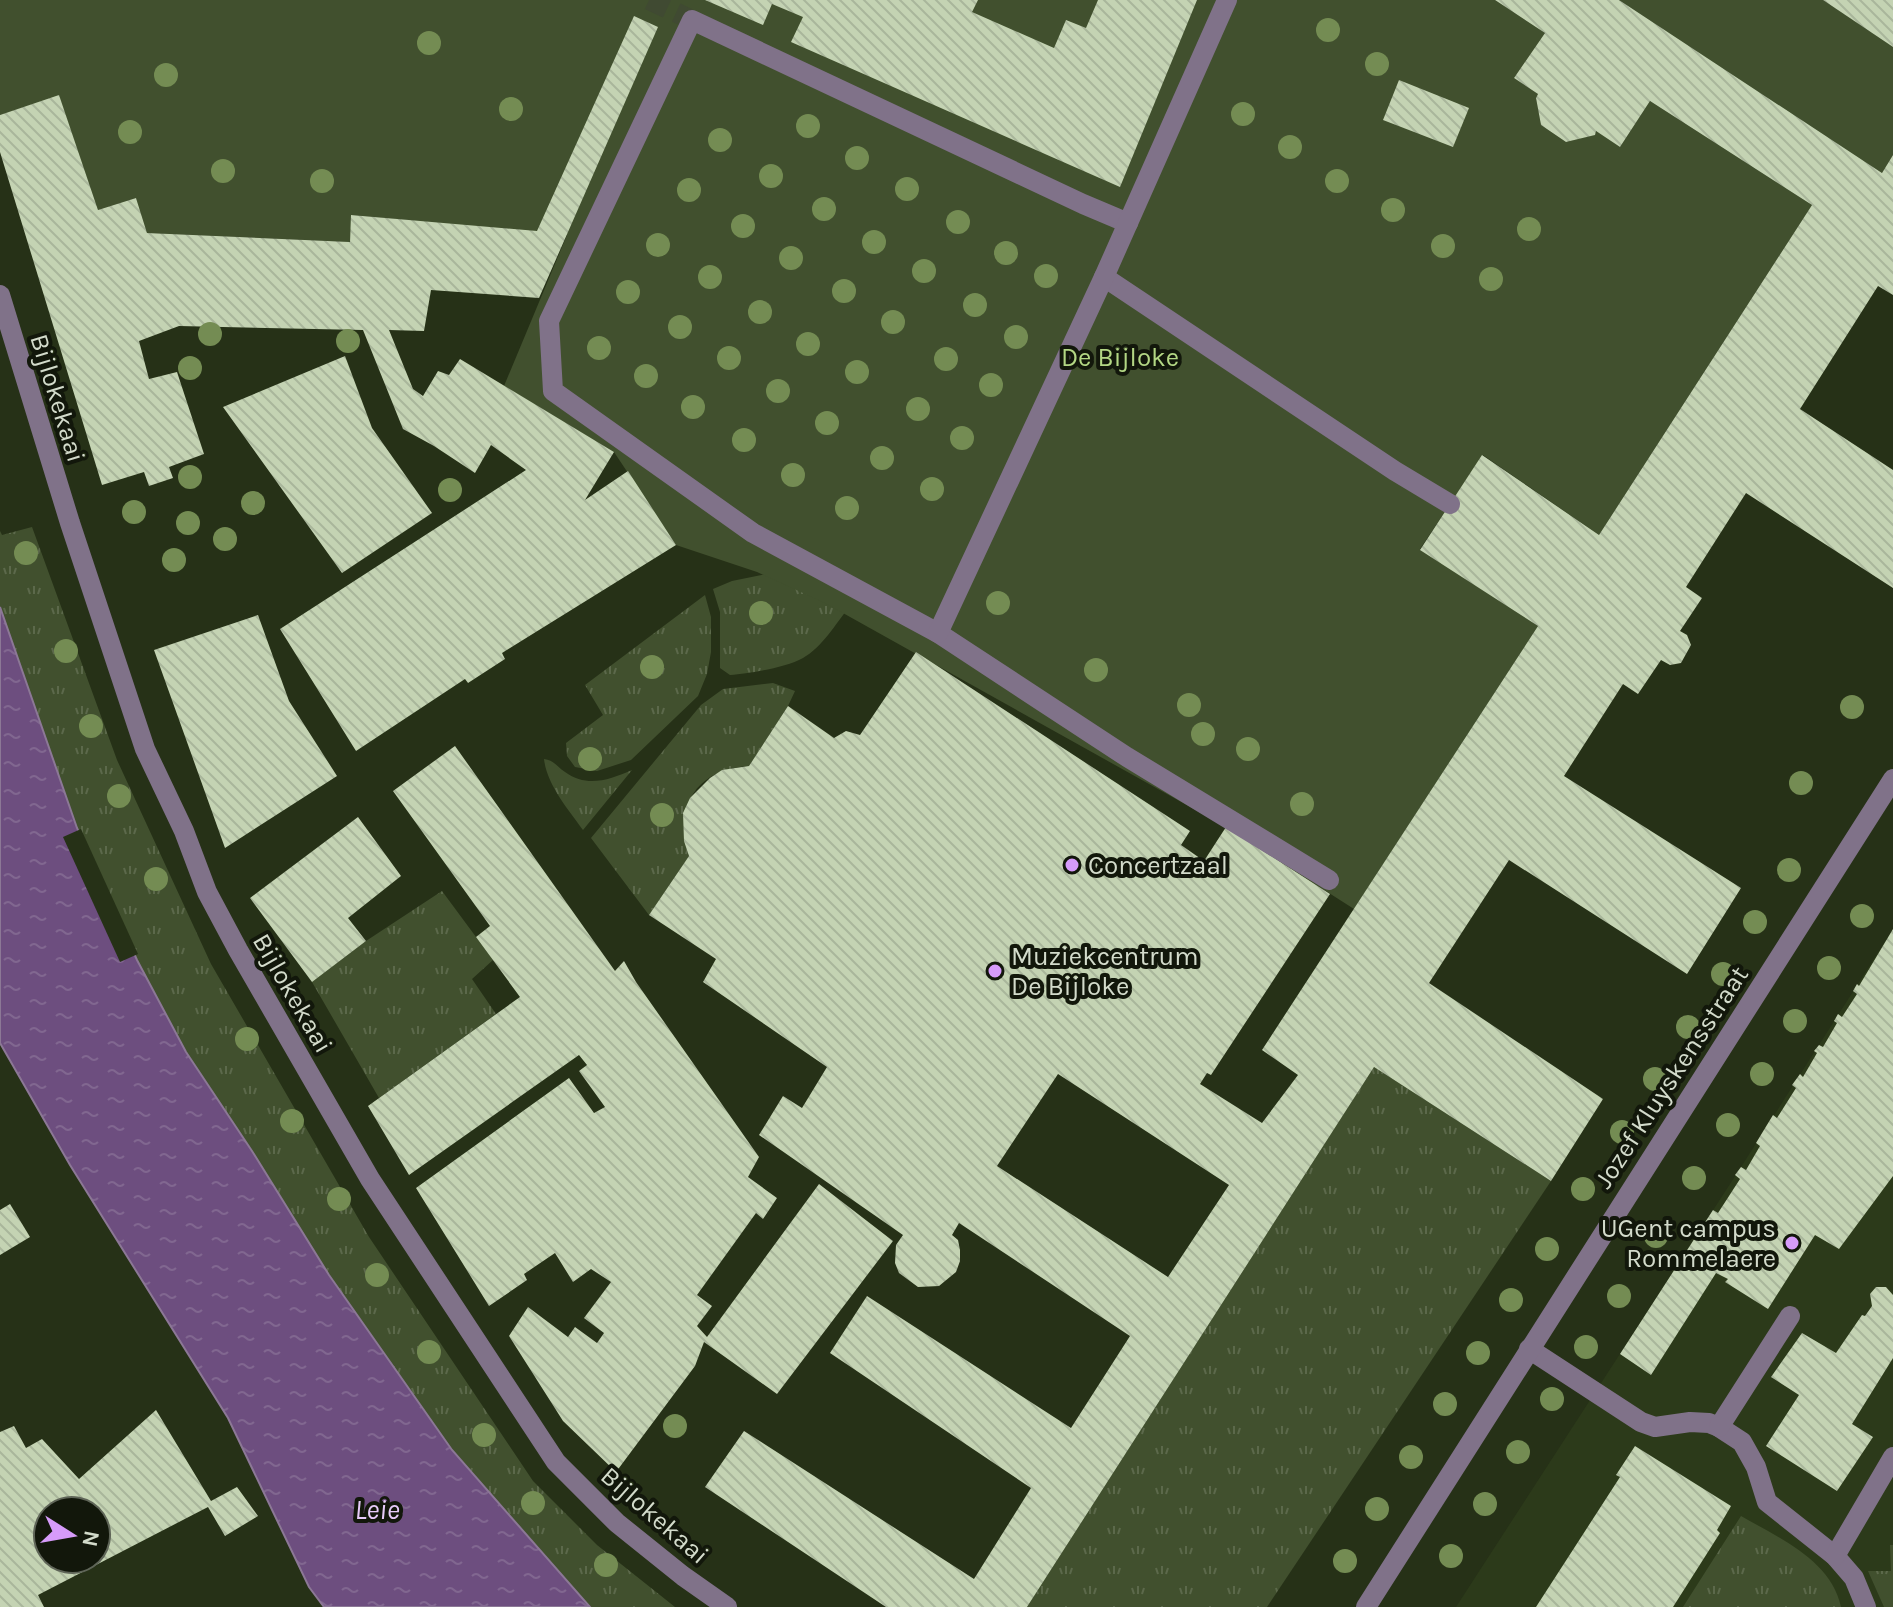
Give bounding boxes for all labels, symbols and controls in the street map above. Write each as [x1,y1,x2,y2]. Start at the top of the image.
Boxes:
street label: Bijlokekaai [23,330,92,466]
park label: De Bijloke [1061,342,1179,373]
place label: Concertzaal [1088,850,1228,881]
marker: Concertzaal [1063,856,1081,874]
street label: Bijlokekaai [246,928,339,1058]
place label: Muziekcentrum De Bijloke [1011,941,1199,1002]
street label: Jozef Kluyskensstraat [1588,960,1755,1194]
marker: Muziekcentrum De Bijloke [986,962,1004,980]
place label: UGent campus Rommelaere [1601,1213,1776,1274]
marker: UGent campus Rommelaere [1783,1234,1801,1252]
street label: Bijlokekaai [594,1460,715,1571]
water label: Leie [354,1493,400,1526]
north arrow [32,1495,112,1575]
text: N [76,1528,105,1549]

